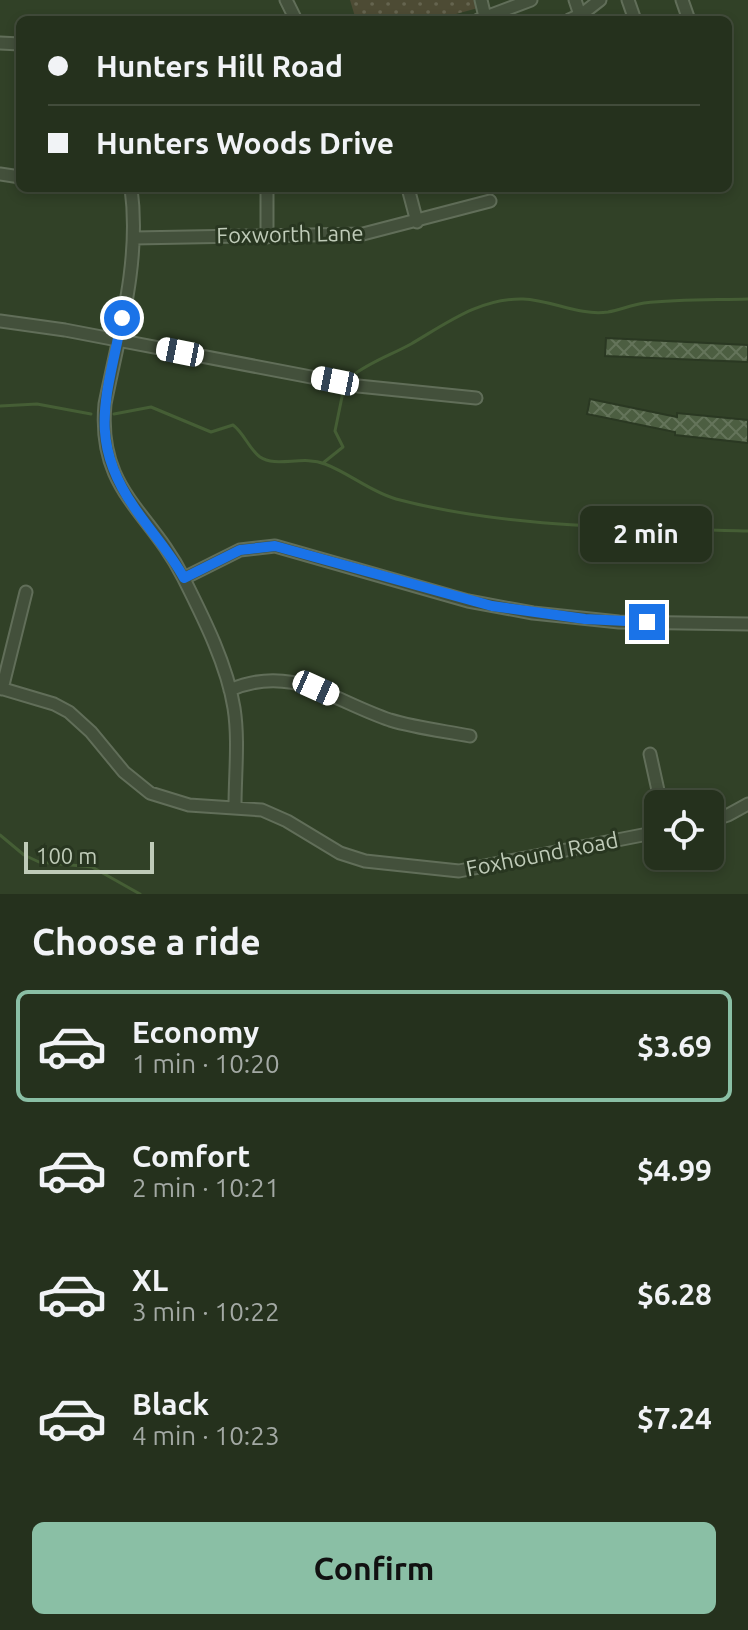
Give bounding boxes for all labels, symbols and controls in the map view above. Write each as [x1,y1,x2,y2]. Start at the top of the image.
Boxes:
text: Hunters Hill Road [96,49,343,83]
text: Hunters Woods Drive [96,126,394,160]
street label: Foxworth Lane [216,220,364,247]
route start [104,300,140,336]
car [154,336,206,368]
car [309,365,361,397]
callout: 2 min [581,506,713,562]
text: 2 min [613,519,679,548]
route end [629,604,665,640]
car [289,667,343,709]
map controls [644,790,724,870]
button: locate [644,790,724,870]
street label: Foxhound Road [464,826,620,881]
scale bar [24,838,154,874]
text: 100 m [36,843,97,868]
text: Choose a ride [32,921,261,962]
icon: car [36,1010,108,1082]
text: Economy [132,1015,259,1049]
text: $3.69 [637,1029,712,1063]
text: 1 min · 10:20 [132,1049,280,1078]
icon: car [36,1134,108,1206]
text: Comfort [132,1139,250,1173]
text: $4.99 [637,1153,712,1187]
text: 2 min · 10:21 [132,1173,280,1202]
icon: car [36,1258,108,1330]
text: XL [132,1263,168,1297]
text: $6.28 [637,1277,712,1311]
text: 3 min · 10:22 [132,1297,280,1326]
icon: car [36,1382,108,1454]
text: Black [132,1387,209,1421]
text: $7.24 [637,1401,712,1435]
text: 4 min · 10:23 [132,1421,280,1450]
button: Confirm [32,1522,716,1614]

